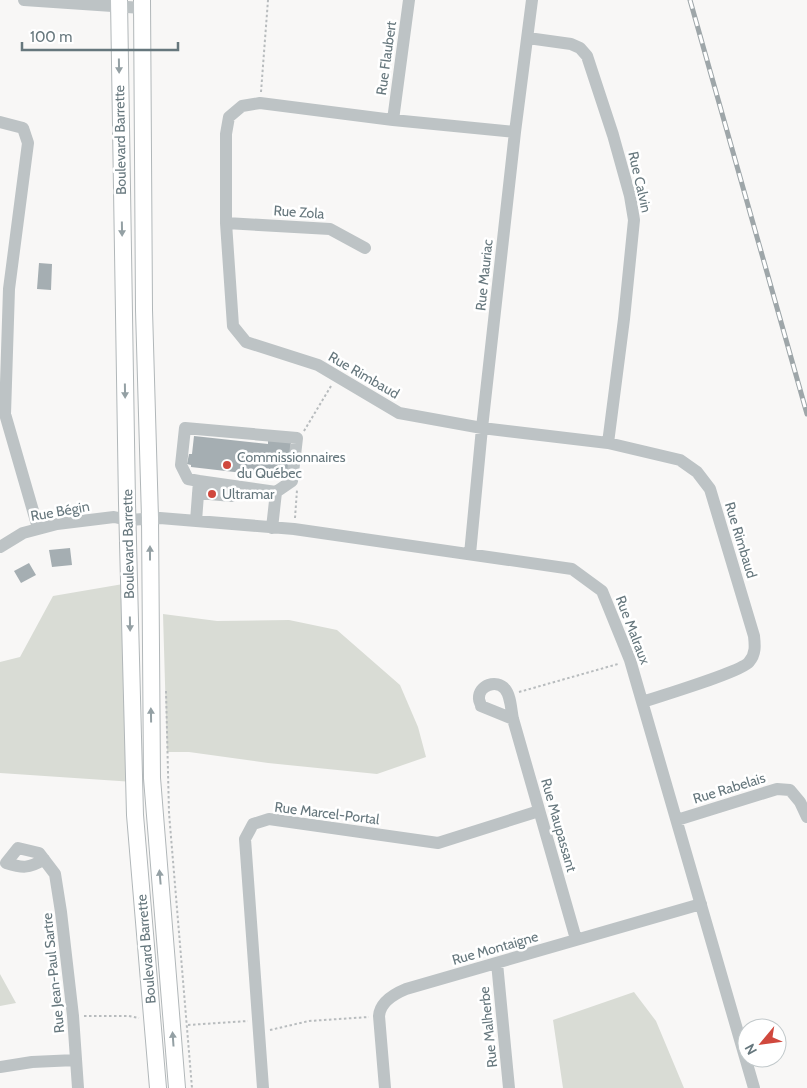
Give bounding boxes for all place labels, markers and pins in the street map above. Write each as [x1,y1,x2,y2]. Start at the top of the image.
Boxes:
place label: Commissionnaires du Québec [237,448,346,482]
marker: Commissionnaires du Québec [221,459,233,471]
place label: Ultramar [222,485,275,503]
marker: Ultramar [206,488,218,500]

